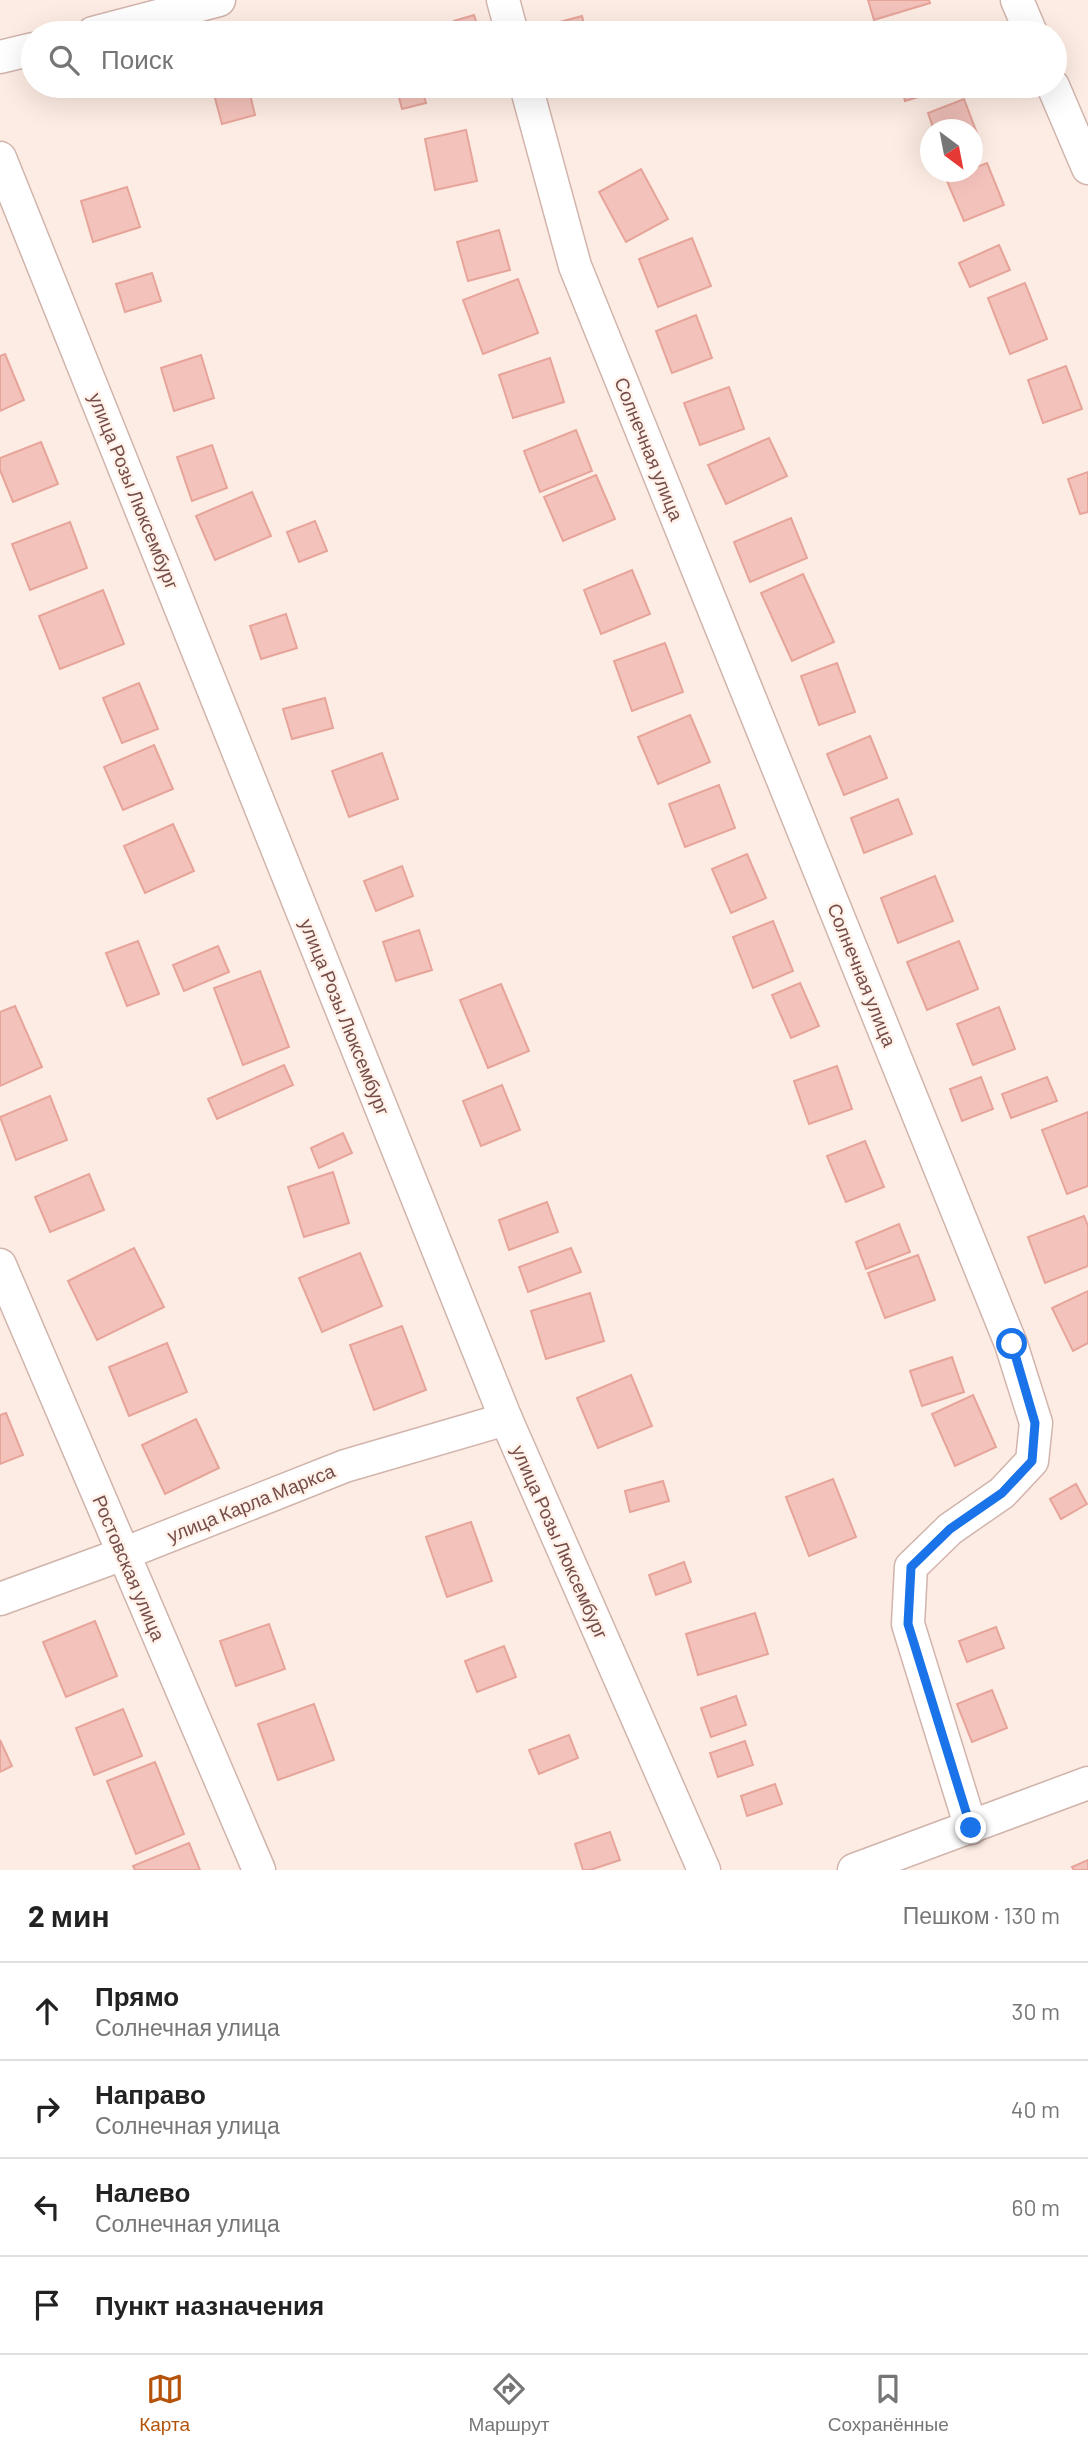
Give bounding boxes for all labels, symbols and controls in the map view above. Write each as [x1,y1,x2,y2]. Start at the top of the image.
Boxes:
search box [21,21,1067,98]
icon: search [45,41,83,79]
text: Поиск [101,43,173,74]
north arrow [920,119,983,182]
street label: Солнечная улица [610,374,689,524]
street label: улица Розы Люксембург [85,389,184,592]
street label: Солнечная улица [823,900,902,1050]
street label: улица Розы Люксембург [296,915,395,1118]
route start [996,1328,1027,1359]
street label: улица Розы Люксембург [507,1441,614,1642]
street label: улица Карла Маркса [164,1458,338,1547]
street label: Ростовская улица [88,1492,171,1644]
route end [955,1812,986,1843]
text: 2 мин [28,1897,110,1933]
text: Пешком · 130 m [903,1901,1060,1929]
text: Прямо [95,1980,179,2011]
icon: ahead [28,1992,66,2030]
text: 30 m [1012,1997,1060,2025]
text: Солнечная улица [95,2013,280,2041]
text: Направо [95,2078,206,2109]
icon: right [28,2090,66,2128]
text: 40 m [1011,2095,1060,2123]
text: Солнечная улица [95,2111,280,2139]
text: Налево [95,2176,190,2207]
icon: left [28,2188,66,2226]
text: 60 m [1012,2193,1060,2221]
text: Солнечная улица [95,2209,280,2237]
icon: arrive [28,2286,66,2324]
text: Пункт назначения [95,2289,324,2320]
tab: Карта [139,2370,190,2436]
tab: Маршрут [468,2370,549,2436]
tab: Сохранённые [828,2370,949,2436]

